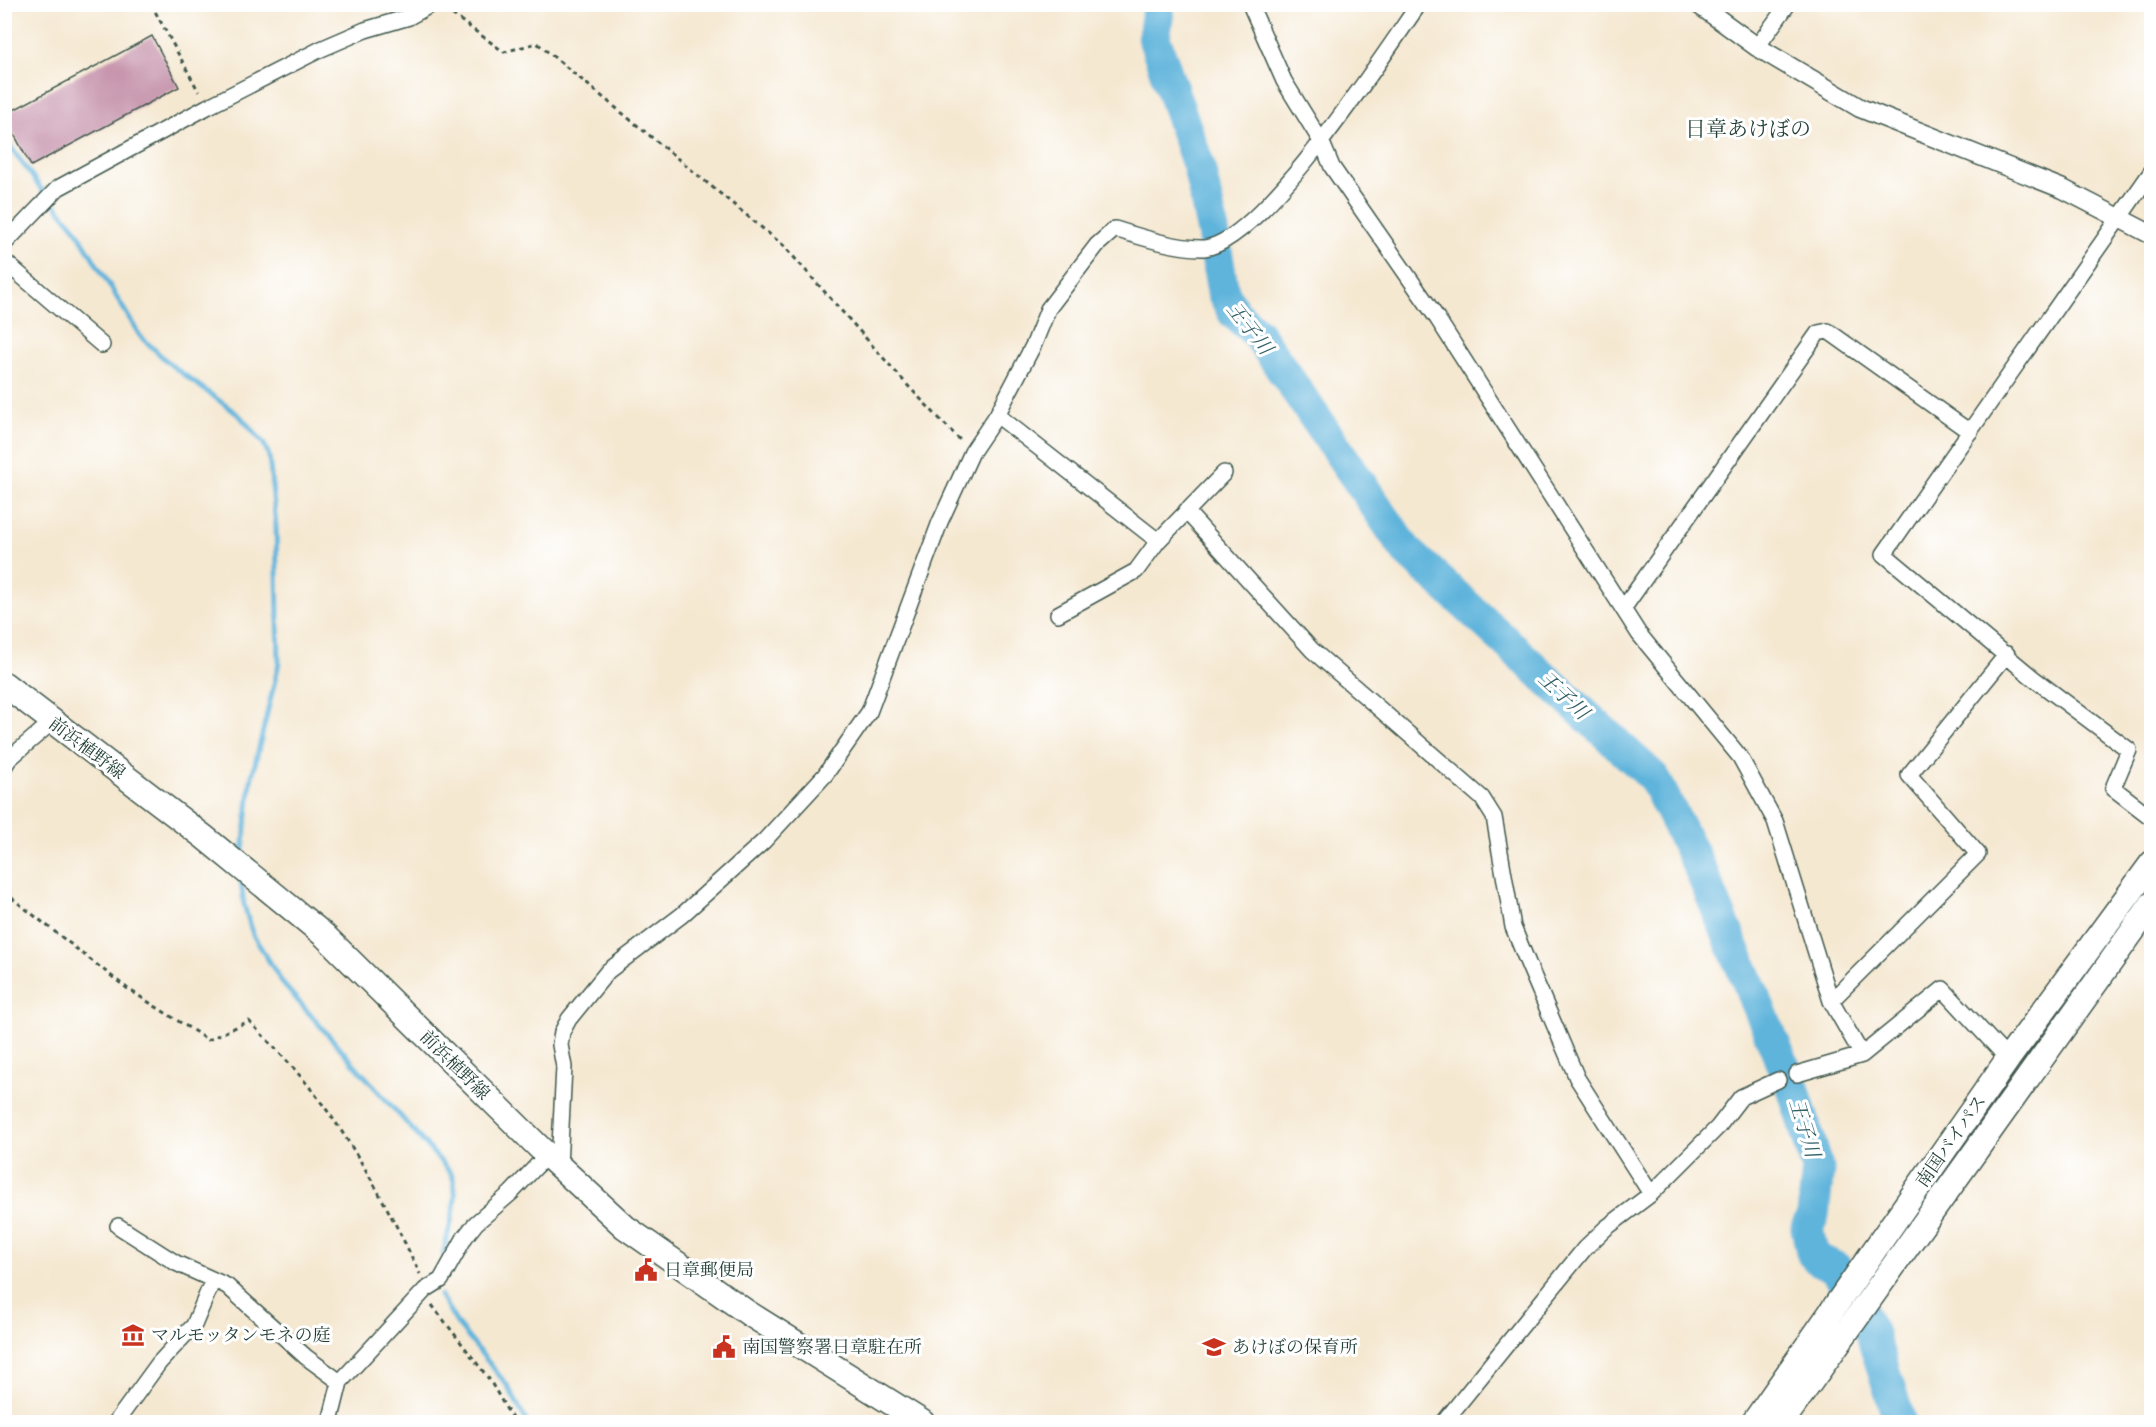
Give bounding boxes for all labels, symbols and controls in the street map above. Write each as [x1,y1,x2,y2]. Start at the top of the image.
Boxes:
district label: 日章あけぼの [1685,117,1811,143]
water label: 王子川 [1220,298,1278,362]
water label: 王子川 [1533,666,1595,727]
street label: 前浜植野線 [44,713,129,785]
street label: 前浜植野線 [415,1026,494,1105]
street label: 南国バイパス [1912,1091,1992,1192]
water label: 王子川 [1783,1096,1825,1163]
public building icon: 日章郵便局 [633,1257,659,1283]
place label: 日章郵便局 [664,1260,754,1282]
museum icon: マルモッタンモネの庭 [120,1322,146,1348]
place label: マルモッタンモネの庭 [151,1325,330,1347]
public building icon: 南国警察署日章駐在所 [711,1334,737,1360]
school or university icon: あけぼの保育所 [1201,1334,1227,1360]
place label: 南国警察署日章駐在所 [742,1337,922,1359]
place label: あけぼの保育所 [1232,1337,1358,1359]

